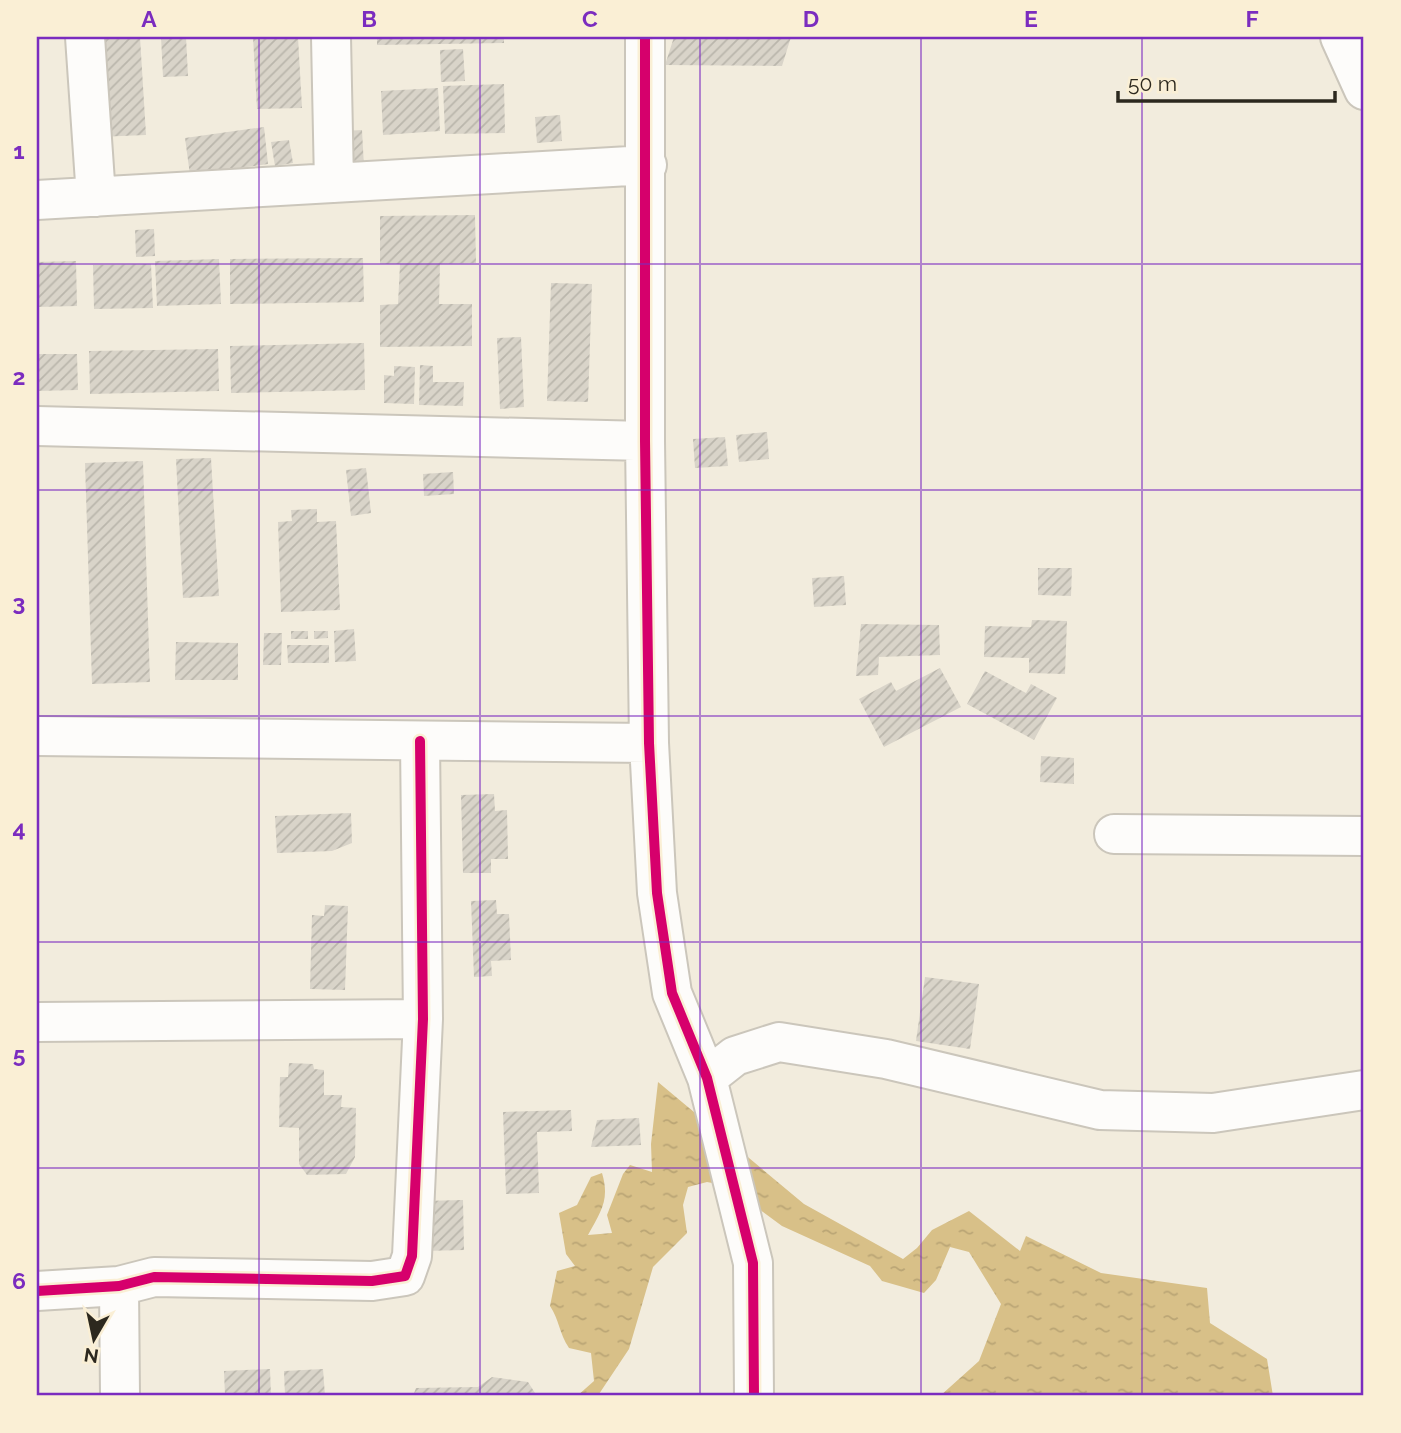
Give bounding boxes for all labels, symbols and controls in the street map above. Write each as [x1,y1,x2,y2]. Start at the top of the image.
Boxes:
text: A [141,5,157,32]
text: B [361,5,377,32]
text: C [582,5,598,32]
text: D [803,5,819,32]
text: E [1024,5,1038,32]
text: F [1245,5,1259,32]
scale bar [1118,60,1334,104]
text: 50 m [1128,71,1177,96]
text: 1 [13,137,25,164]
text: 2 [13,363,25,390]
text: 3 [13,589,25,616]
text: 4 [12,815,26,842]
text: 5 [13,1041,26,1068]
text: 6 [12,1267,26,1294]
north arrow [60,1304,130,1374]
text: N [82,1344,100,1368]

